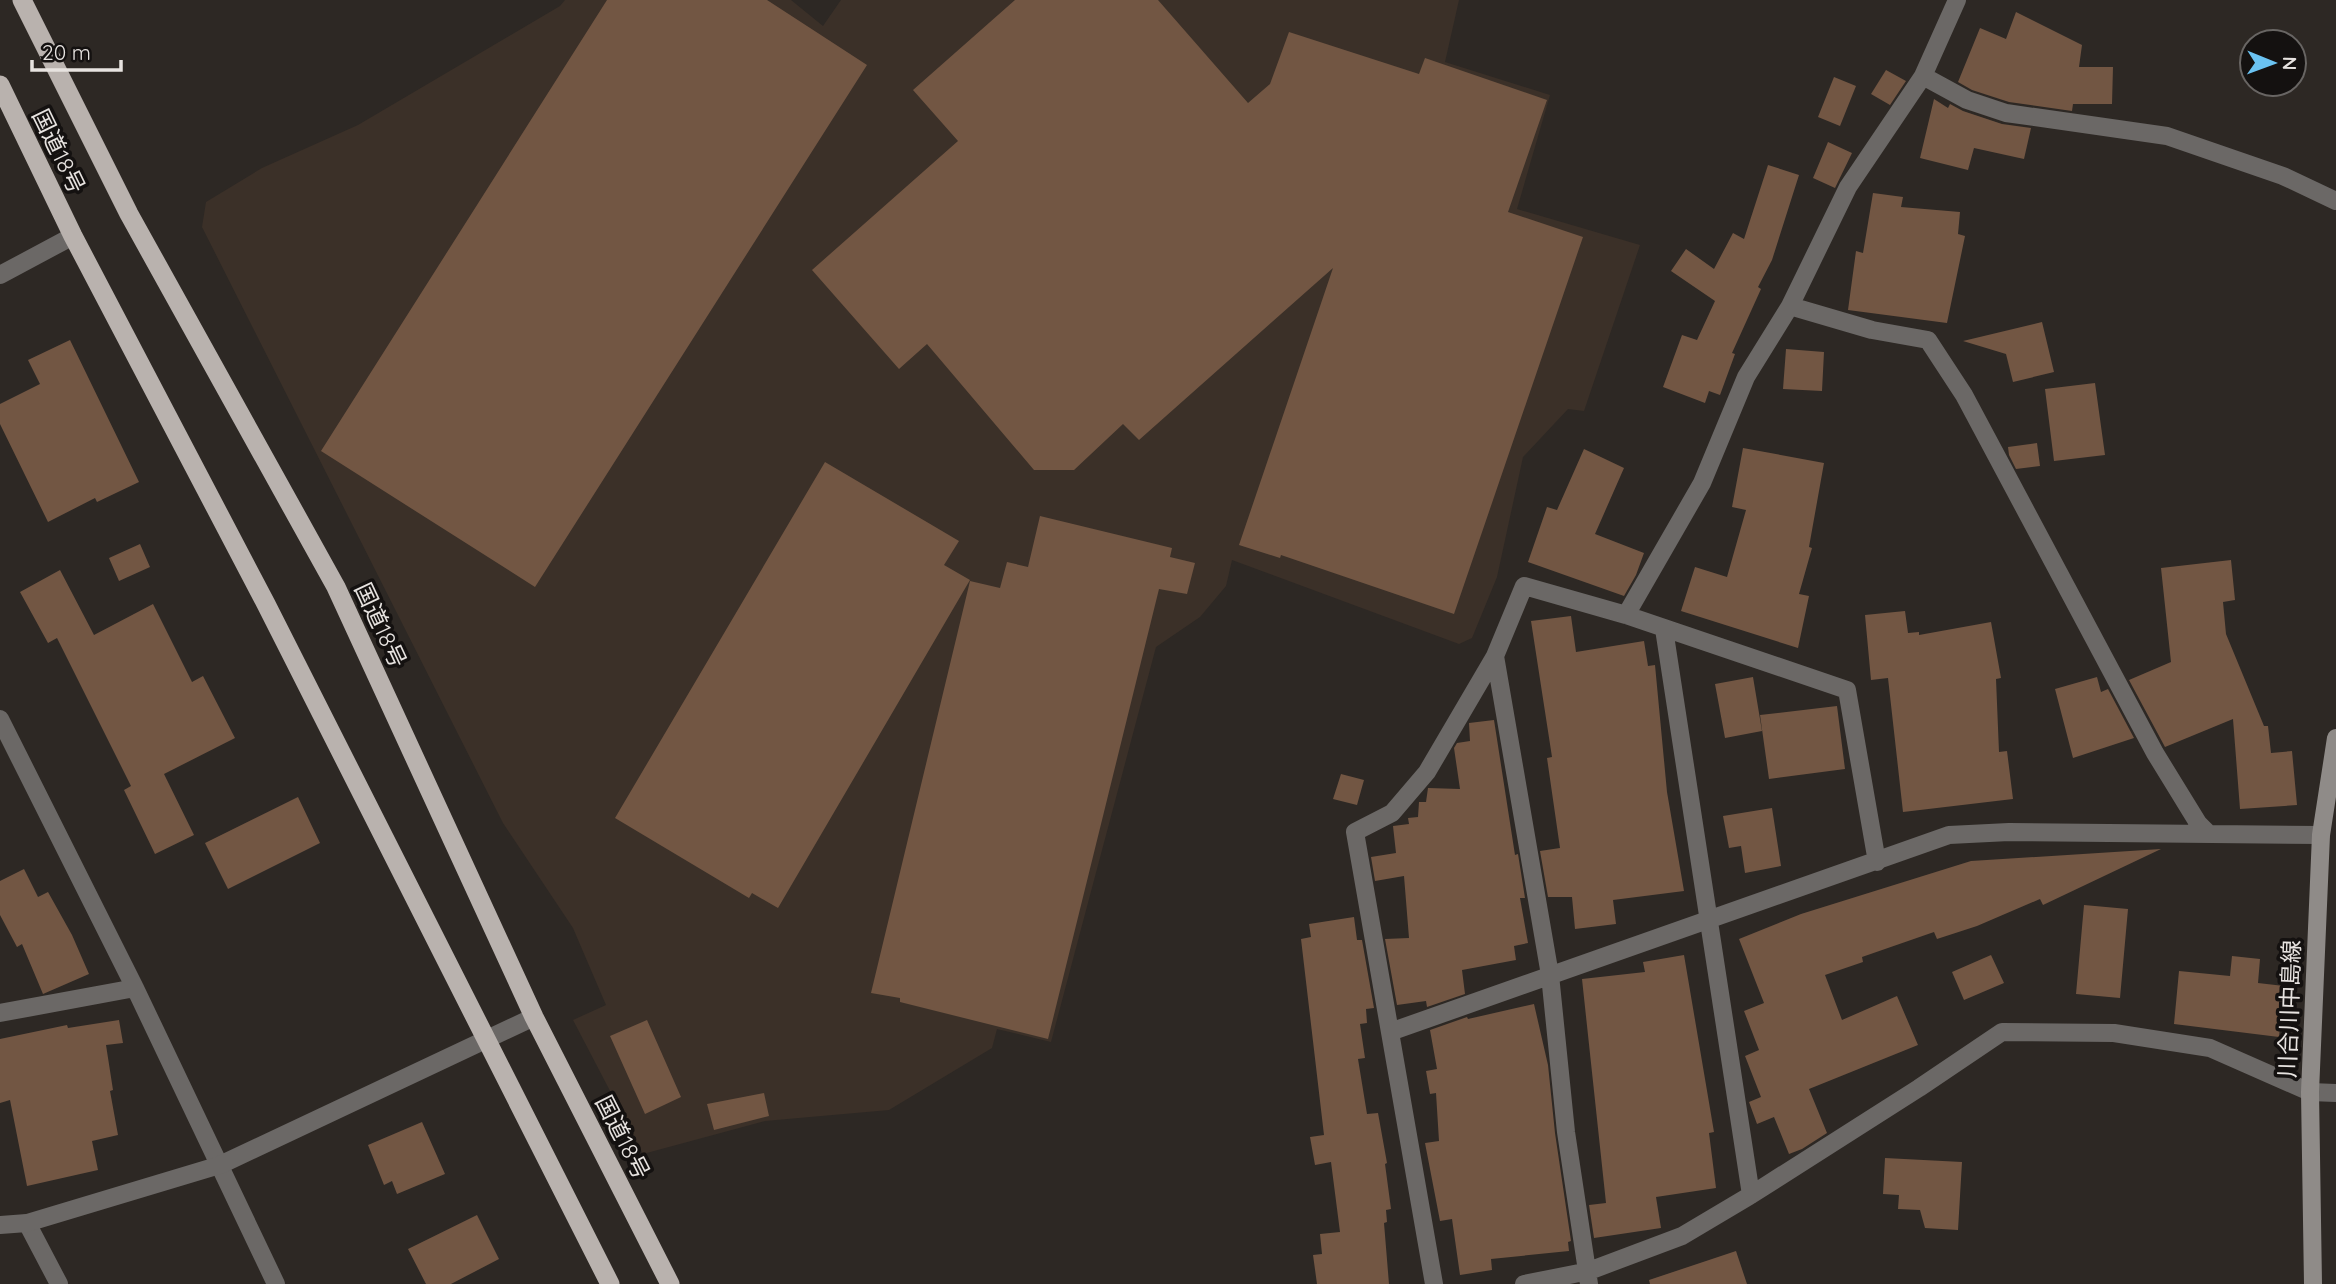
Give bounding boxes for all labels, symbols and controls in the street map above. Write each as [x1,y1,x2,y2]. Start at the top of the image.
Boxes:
scale bar [32,28,121,72]
north arrow [2238,28,2308,98]
text: 20 m [42,39,91,65]
text: N [2278,56,2302,70]
street label: 国道18号 [26,104,92,198]
street label: 国道18号 [349,578,413,672]
street label: 川合川中島線 [2272,940,2306,1078]
street label: 国道18号 [590,1090,656,1184]

